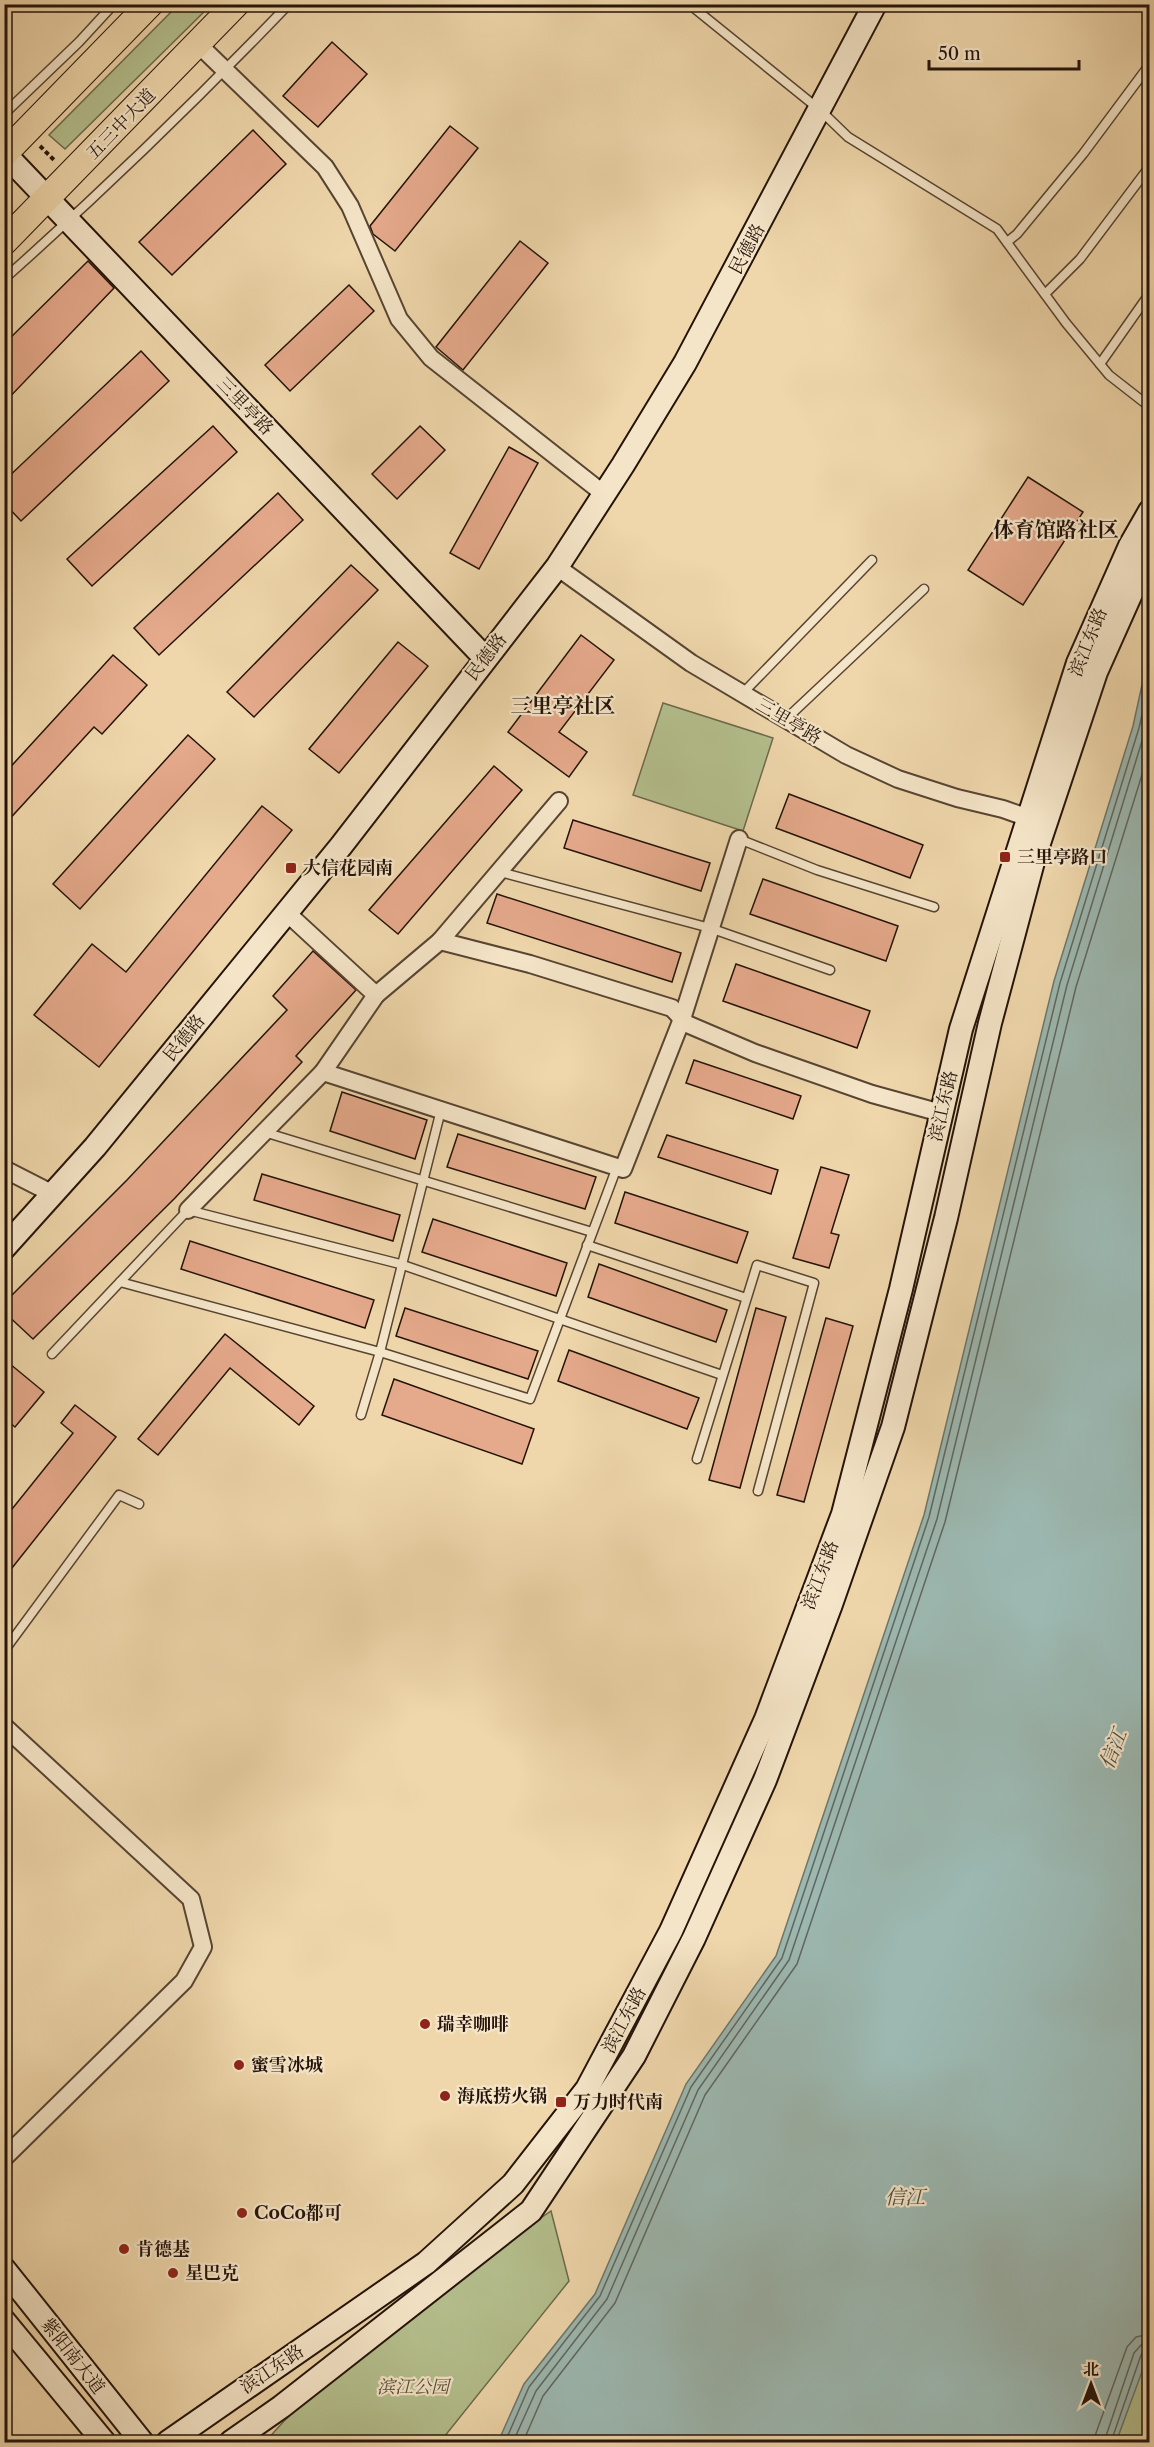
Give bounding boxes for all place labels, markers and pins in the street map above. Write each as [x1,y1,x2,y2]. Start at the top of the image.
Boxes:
place label: 三里亭路口 [1017,846,1107,868]
marker: 三里亭路口 [998,850,1012,864]
place label: 大信花园南 [303,857,393,879]
marker: 大信花园南 [284,861,298,875]
place label: 瑞幸咖啡 [437,2013,509,2035]
marker: 瑞幸咖啡 [418,2017,432,2031]
place label: 蜜雪冰城 [251,2054,323,2076]
marker: 蜜雪冰城 [232,2058,246,2072]
place label: 海底捞火锅 [457,2085,547,2107]
marker: 海底捞火锅 [438,2089,452,2103]
place label: 万力时代南 [573,2091,663,2113]
marker: 万力时代南 [554,2095,568,2109]
place label: CoCo都可 [254,2202,342,2224]
marker: CoCo都可 [235,2206,249,2220]
place label: 肯德基 [136,2238,190,2260]
marker: 肯德基 [117,2242,131,2256]
place label: 星巴克 [185,2262,239,2284]
marker: 星巴克 [166,2266,180,2280]

